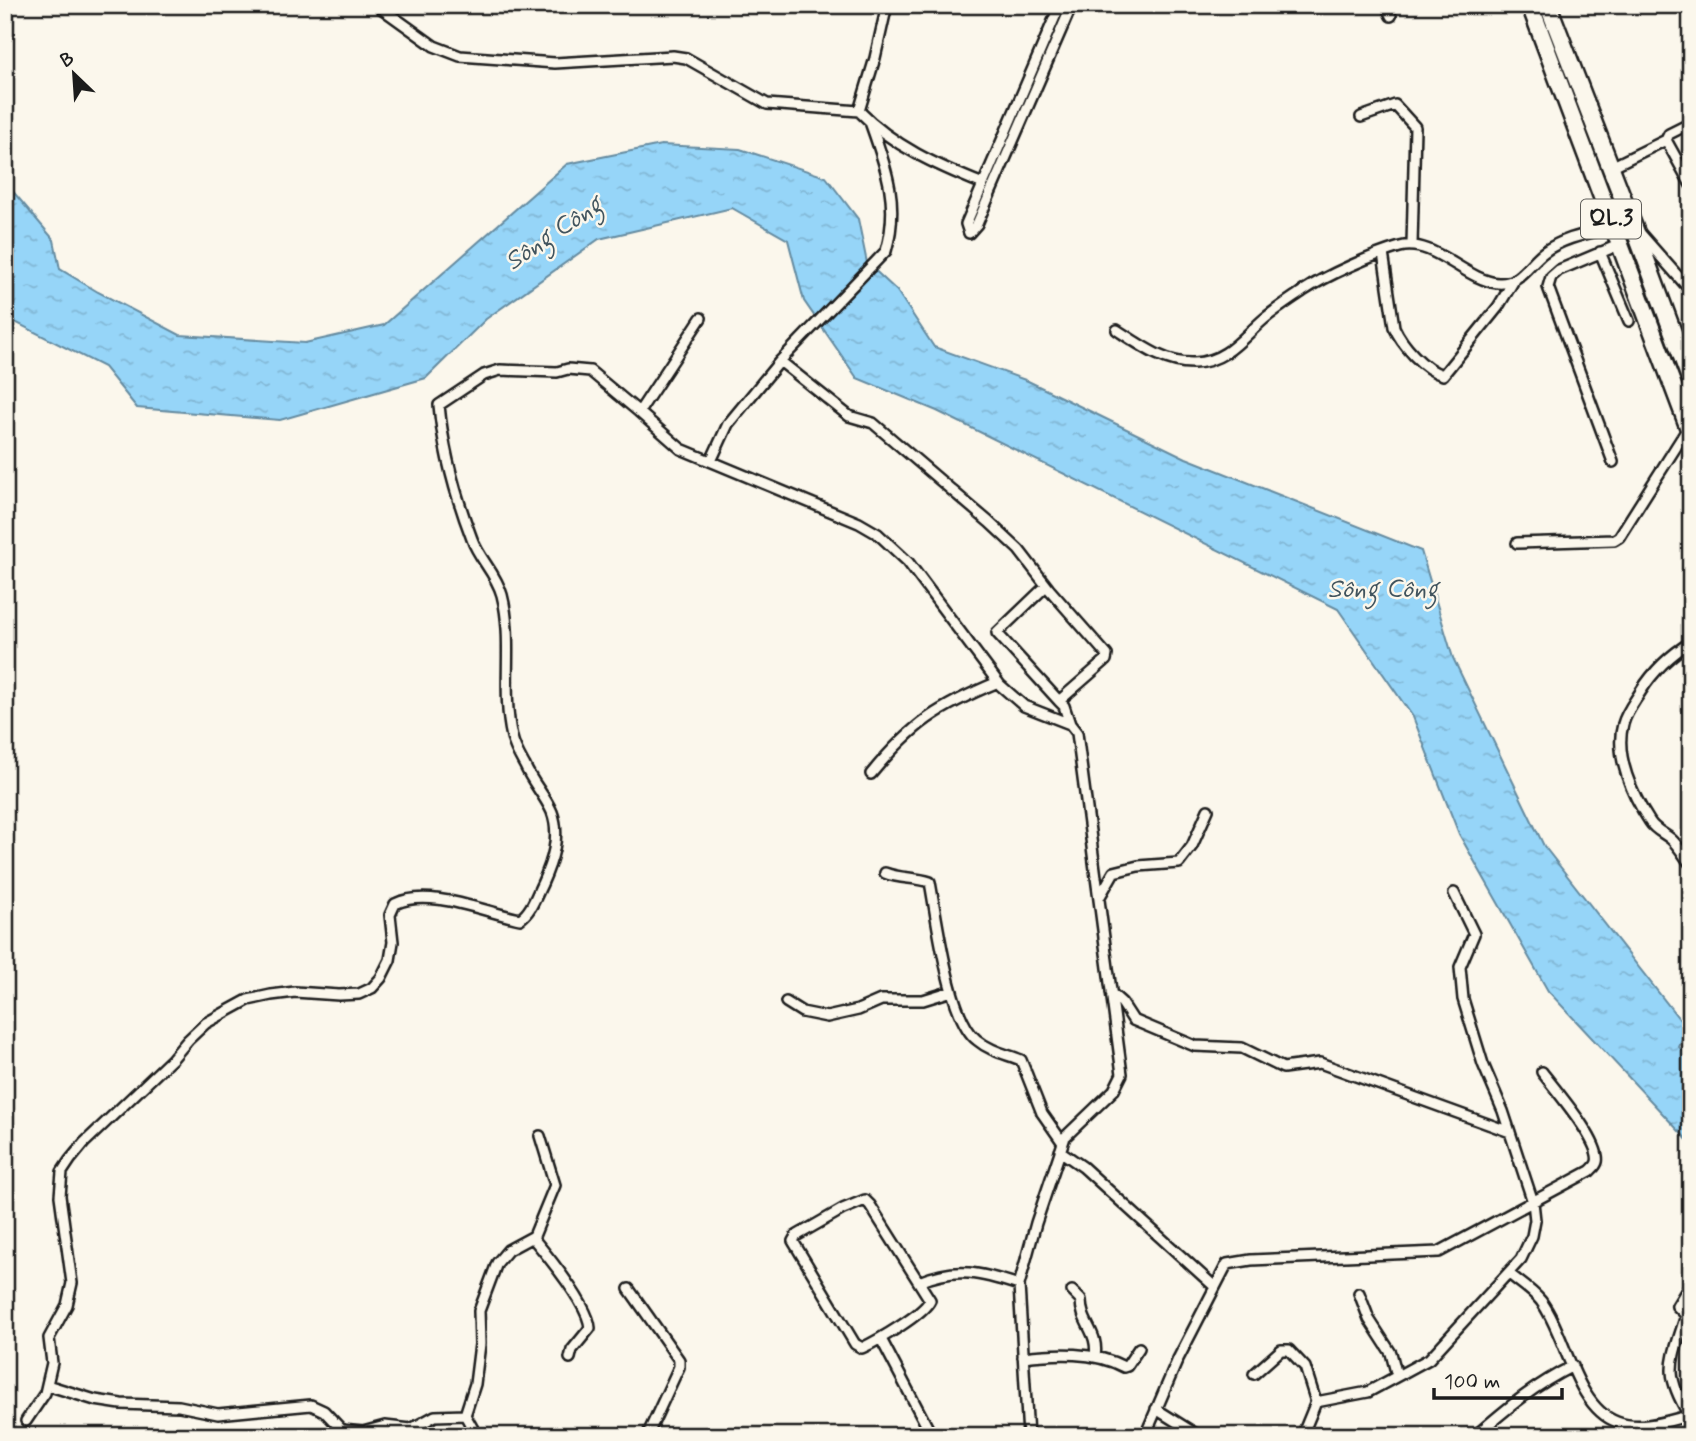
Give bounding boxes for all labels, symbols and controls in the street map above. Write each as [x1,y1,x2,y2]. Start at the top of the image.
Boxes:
north arrow [38,38,108,108]
text: B [57,46,78,74]
water label: Sông Công [499,187,613,282]
road number: QL.3 [1581,200,1641,238]
water label: Sông Công [1328,573,1441,610]
scale bar [1434,1357,1561,1401]
text: 100 m [1444,1368,1500,1396]

